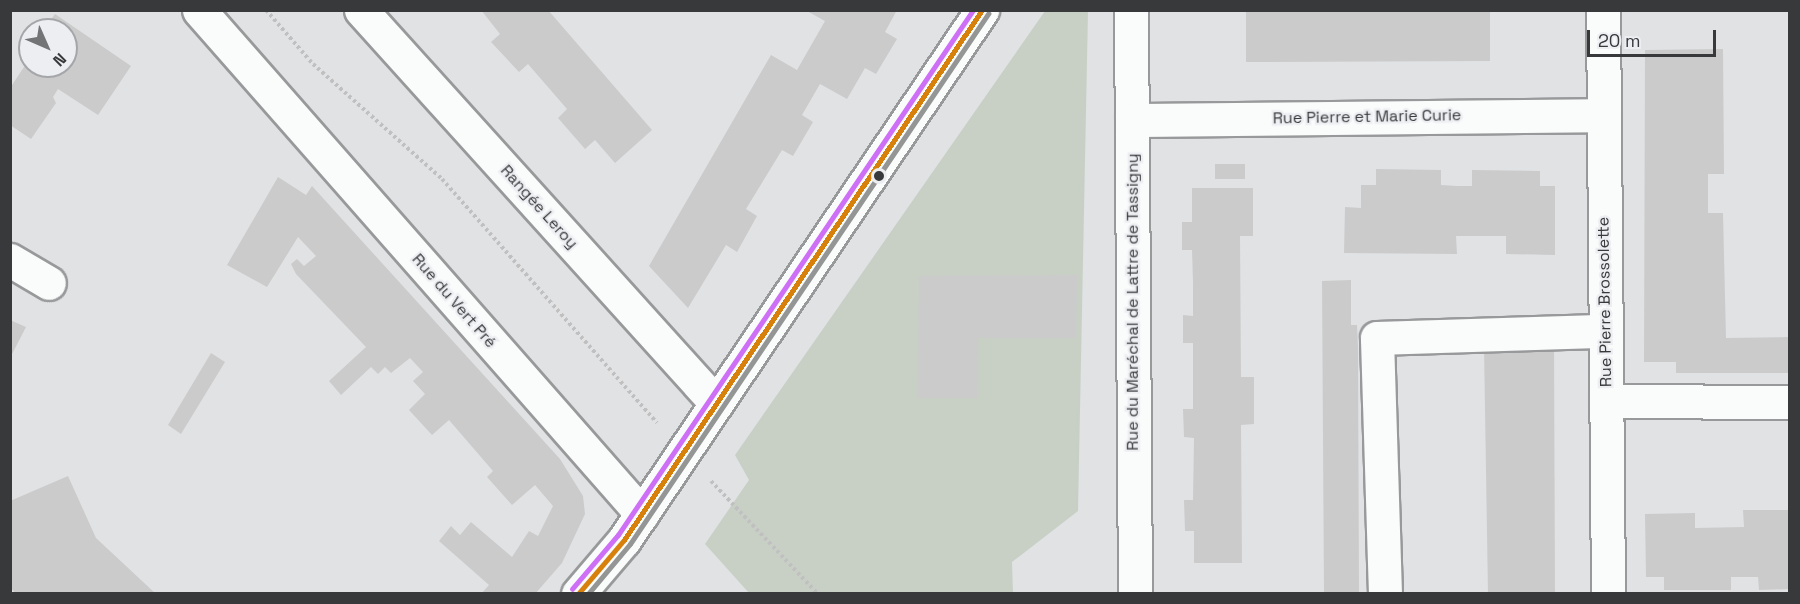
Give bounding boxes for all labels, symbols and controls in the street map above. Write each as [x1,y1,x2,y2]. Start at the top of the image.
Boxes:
north arrow [18,18,78,78]
scale bar [1590,18,1719,56]
text: 20 m [1598,29,1641,52]
text: N [48,48,71,71]
street label: Rue Pierre et Marie Curie [1273,106,1461,128]
street label: Rue du Maréchal de Lattre de Tassigny [1123,153,1143,451]
street label: Rangée Leroy [496,161,582,253]
unlabelled marker [873,170,885,182]
street label: Rue Pierre Brossolette [1594,217,1616,387]
street label: Rue du Vert Pré [408,250,500,352]

